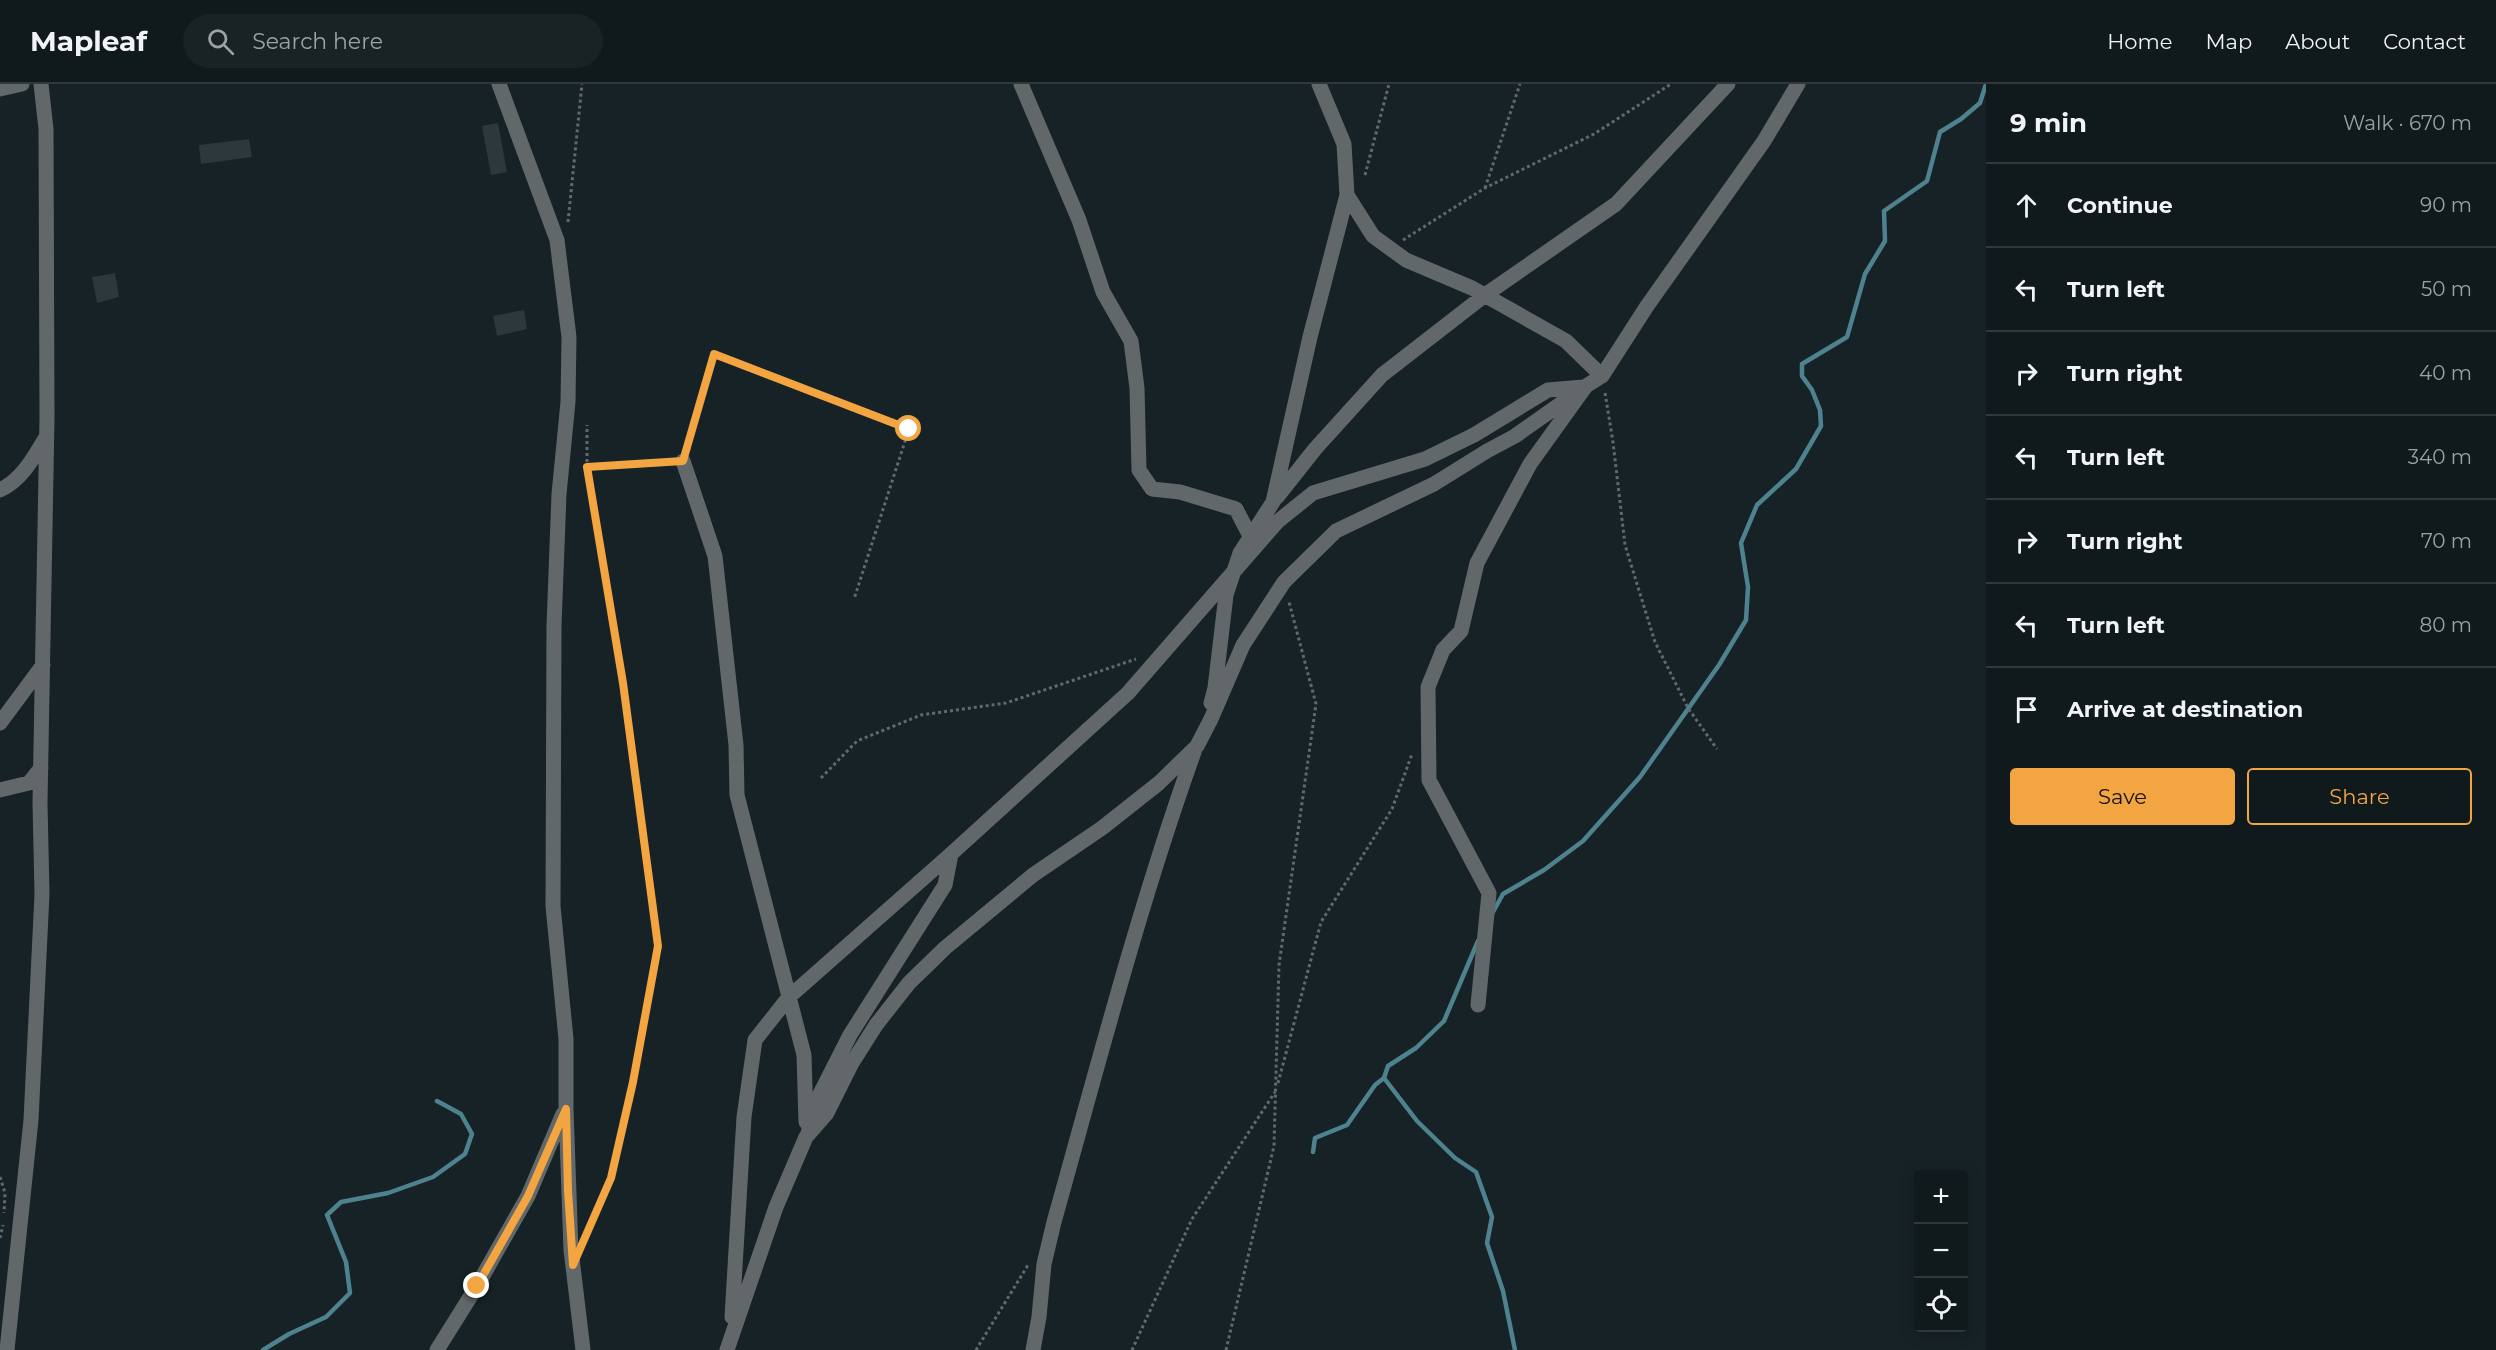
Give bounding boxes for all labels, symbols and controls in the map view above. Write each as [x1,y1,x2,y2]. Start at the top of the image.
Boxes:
search box [183,14,603,68]
text: Mapleaf [30,24,147,58]
icon: search [204,25,237,58]
text: Search here [252,28,383,55]
text: Home [2107,29,2172,54]
text: Map [2205,29,2252,54]
text: About [2285,29,2350,54]
text: Contact [2383,29,2466,54]
text: 9 min [2010,107,2087,139]
text: Walk · 670 m [2343,111,2472,135]
icon: ahead [2010,189,2043,222]
text: Continue [2067,192,2173,219]
text: 90 m [2420,193,2472,217]
icon: left [2010,273,2043,306]
text: Turn left [2067,276,2165,303]
text: 50 m [2421,277,2472,301]
icon: right [2010,357,2043,390]
text: Turn right [2067,360,2182,387]
text: 40 m [2419,361,2472,385]
route start [895,415,921,441]
icon: left [2010,441,2043,474]
text: Turn left [2067,444,2165,471]
text: 340 m [2408,445,2472,469]
icon: right [2010,525,2043,558]
text: Turn right [2067,528,2182,555]
text: 70 m [2421,529,2472,553]
icon: left [2010,609,2043,642]
text: Turn left [2067,612,2165,639]
text: 80 m [2420,613,2472,637]
icon: arrive [2010,693,2043,726]
text: Arrive at destination [2067,696,2303,723]
button: Save [2010,768,2235,825]
button: Share [2247,768,2472,825]
map controls [1914,1170,1968,1332]
button: + [1914,1170,1968,1224]
button: − [1914,1224,1968,1278]
route end [463,1272,489,1298]
button: locate [1914,1278,1968,1332]

